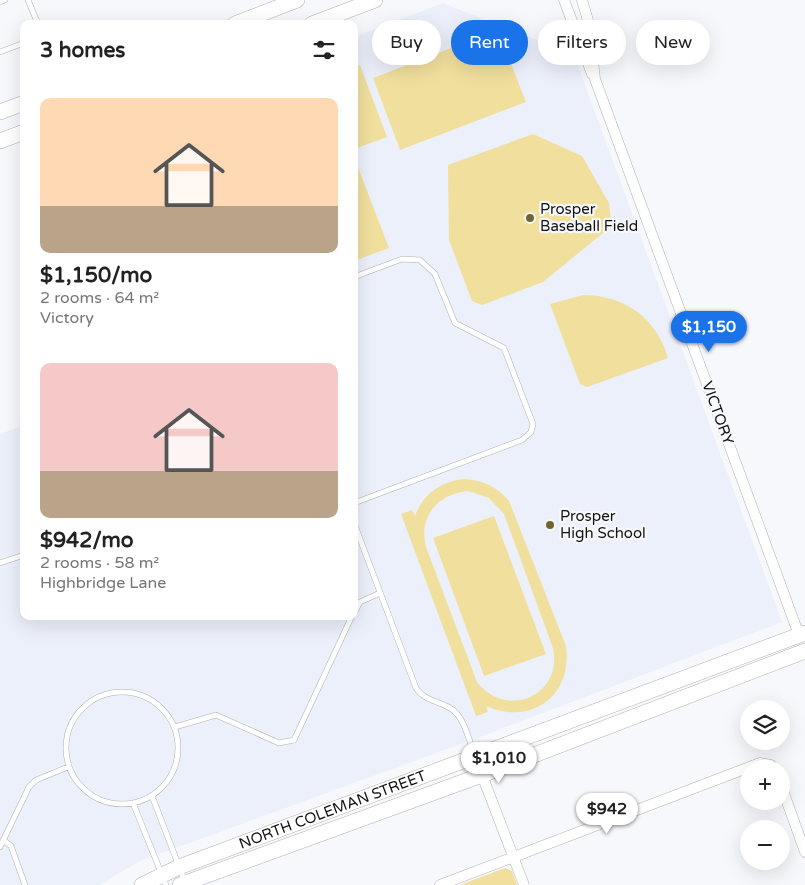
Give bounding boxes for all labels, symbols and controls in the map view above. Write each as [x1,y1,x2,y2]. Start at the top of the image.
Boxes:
chip: Buy [372,20,441,65]
chip: Rent [451,20,528,65]
chip: Filters [538,20,626,65]
chip: New [636,20,710,65]
icon: filters [310,36,338,64]
text: 3 homes [40,38,125,63]
icon: home [144,130,234,220]
place label: Prosper Baseball Field [540,200,638,235]
marker: Prosper Baseball Field [524,212,536,224]
text: $1,150/mo [40,263,152,288]
text: 2 rooms · 64 m² [40,288,159,308]
text: Victory [40,308,94,328]
pin: $1,150 [668,310,750,353]
text: $1,150 [682,317,736,337]
street label: VICTORY [698,379,738,448]
icon: home [144,395,234,485]
place label: Prosper High School [560,507,646,542]
marker: Prosper High School [544,519,556,531]
text: $942/mo [40,528,134,553]
text: 2 rooms · 58 m² [40,553,159,573]
text: Highbridge Lane [40,573,166,593]
map controls [740,700,790,870]
button: layers [740,700,790,750]
pin: $1,010 [458,742,540,784]
text: $1,010 [472,748,526,768]
button: + [740,760,790,810]
street label: NORTH COLEMAN STREET [236,766,429,853]
pin: $942 [577,792,637,835]
text: $942 [587,799,627,819]
button: − [740,820,790,870]

